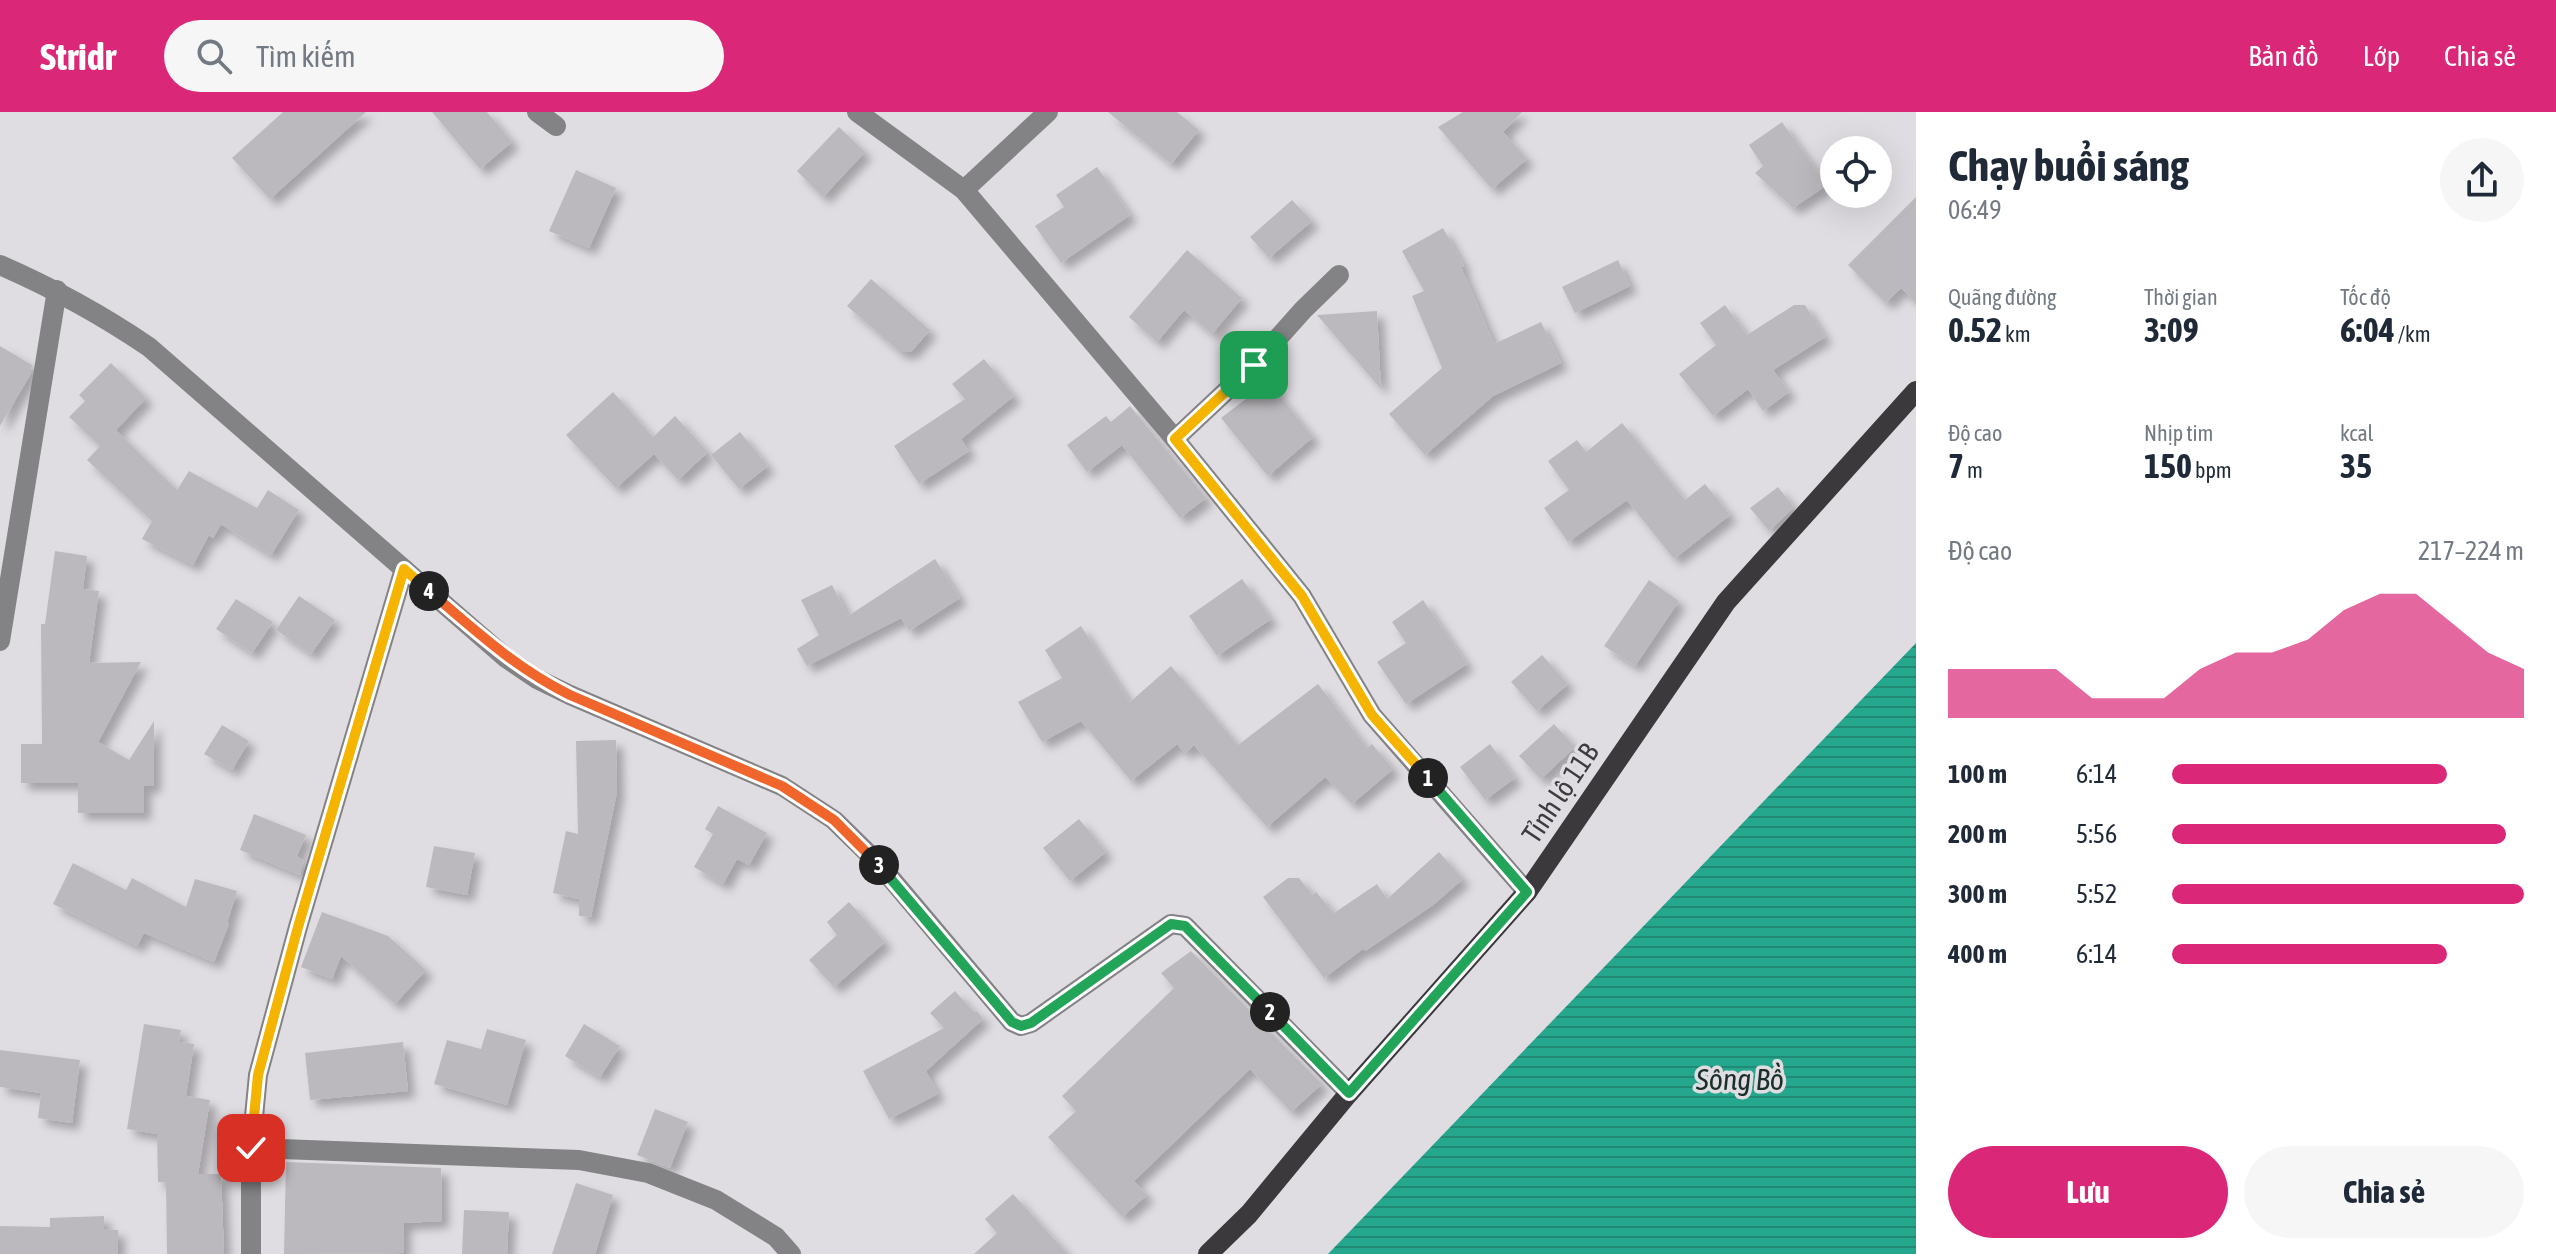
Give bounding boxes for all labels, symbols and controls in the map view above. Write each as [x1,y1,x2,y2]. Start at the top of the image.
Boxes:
search box [164,20,724,92]
icon: search [192,34,236,78]
text: Stridr [40,35,116,78]
text: Tìm kiếm [256,39,356,73]
text: Bản đồ [2248,40,2319,72]
text: Lớp [2363,40,2400,72]
text: Chia sẻ [2444,40,2516,72]
map controls [1820,136,1892,208]
button: locate [1820,136,1892,208]
button: share [2440,138,2524,222]
text: Chạy buổi sáng [1948,140,2189,190]
text: 06:49 [1948,195,2002,225]
text: Quãng đường [1948,284,2057,310]
text: Thời gian [2144,284,2218,310]
text: Tốc độ [2340,284,2391,310]
text: 0.52 [1948,310,2002,349]
text: 3:09 [2144,310,2199,349]
text: 6:04 [2340,310,2395,349]
text: km [2002,321,2031,347]
text: /km [2395,321,2431,347]
pin [1220,331,1288,399]
icon: arrive [1232,343,1276,387]
text: Độ cao [1948,420,2002,446]
text: Nhịp tim [2144,420,2213,446]
text: kcal [2340,420,2373,446]
text: 7 [1948,446,1964,485]
text: 150 [2144,446,2192,485]
text: 35 [2340,446,2372,485]
text: m [1964,457,1983,483]
text: bpm [2192,457,2232,483]
text: Độ cao [1948,536,2012,566]
text: 217–224 m [2418,536,2524,566]
pin: 4 [409,571,449,611]
text: 4 [424,578,434,604]
street label: Tỉnh lộ 11B [1515,737,1605,849]
pin: 1 [1408,758,1448,798]
text: 100 m [1948,759,2007,789]
text: 6:14 [2076,759,2117,789]
text: 1 [1423,765,1433,791]
text: 200 m [1948,819,2007,849]
text: 5:56 [2076,819,2117,849]
pin: 3 [859,845,899,885]
text: 3 [874,852,884,878]
text: 300 m [1948,879,2007,909]
text: 5:52 [2076,879,2117,909]
text: 400 m [1948,939,2007,969]
text: 6:14 [2076,939,2117,969]
pin: 2 [1250,992,1290,1032]
text: 2 [1265,999,1275,1025]
water label: Sông Bồ [1695,1062,1784,1096]
pin [217,1114,285,1182]
icon: check [229,1126,273,1170]
button: Lưu [1948,1146,2228,1238]
button: Chia sẻ [2244,1146,2524,1238]

